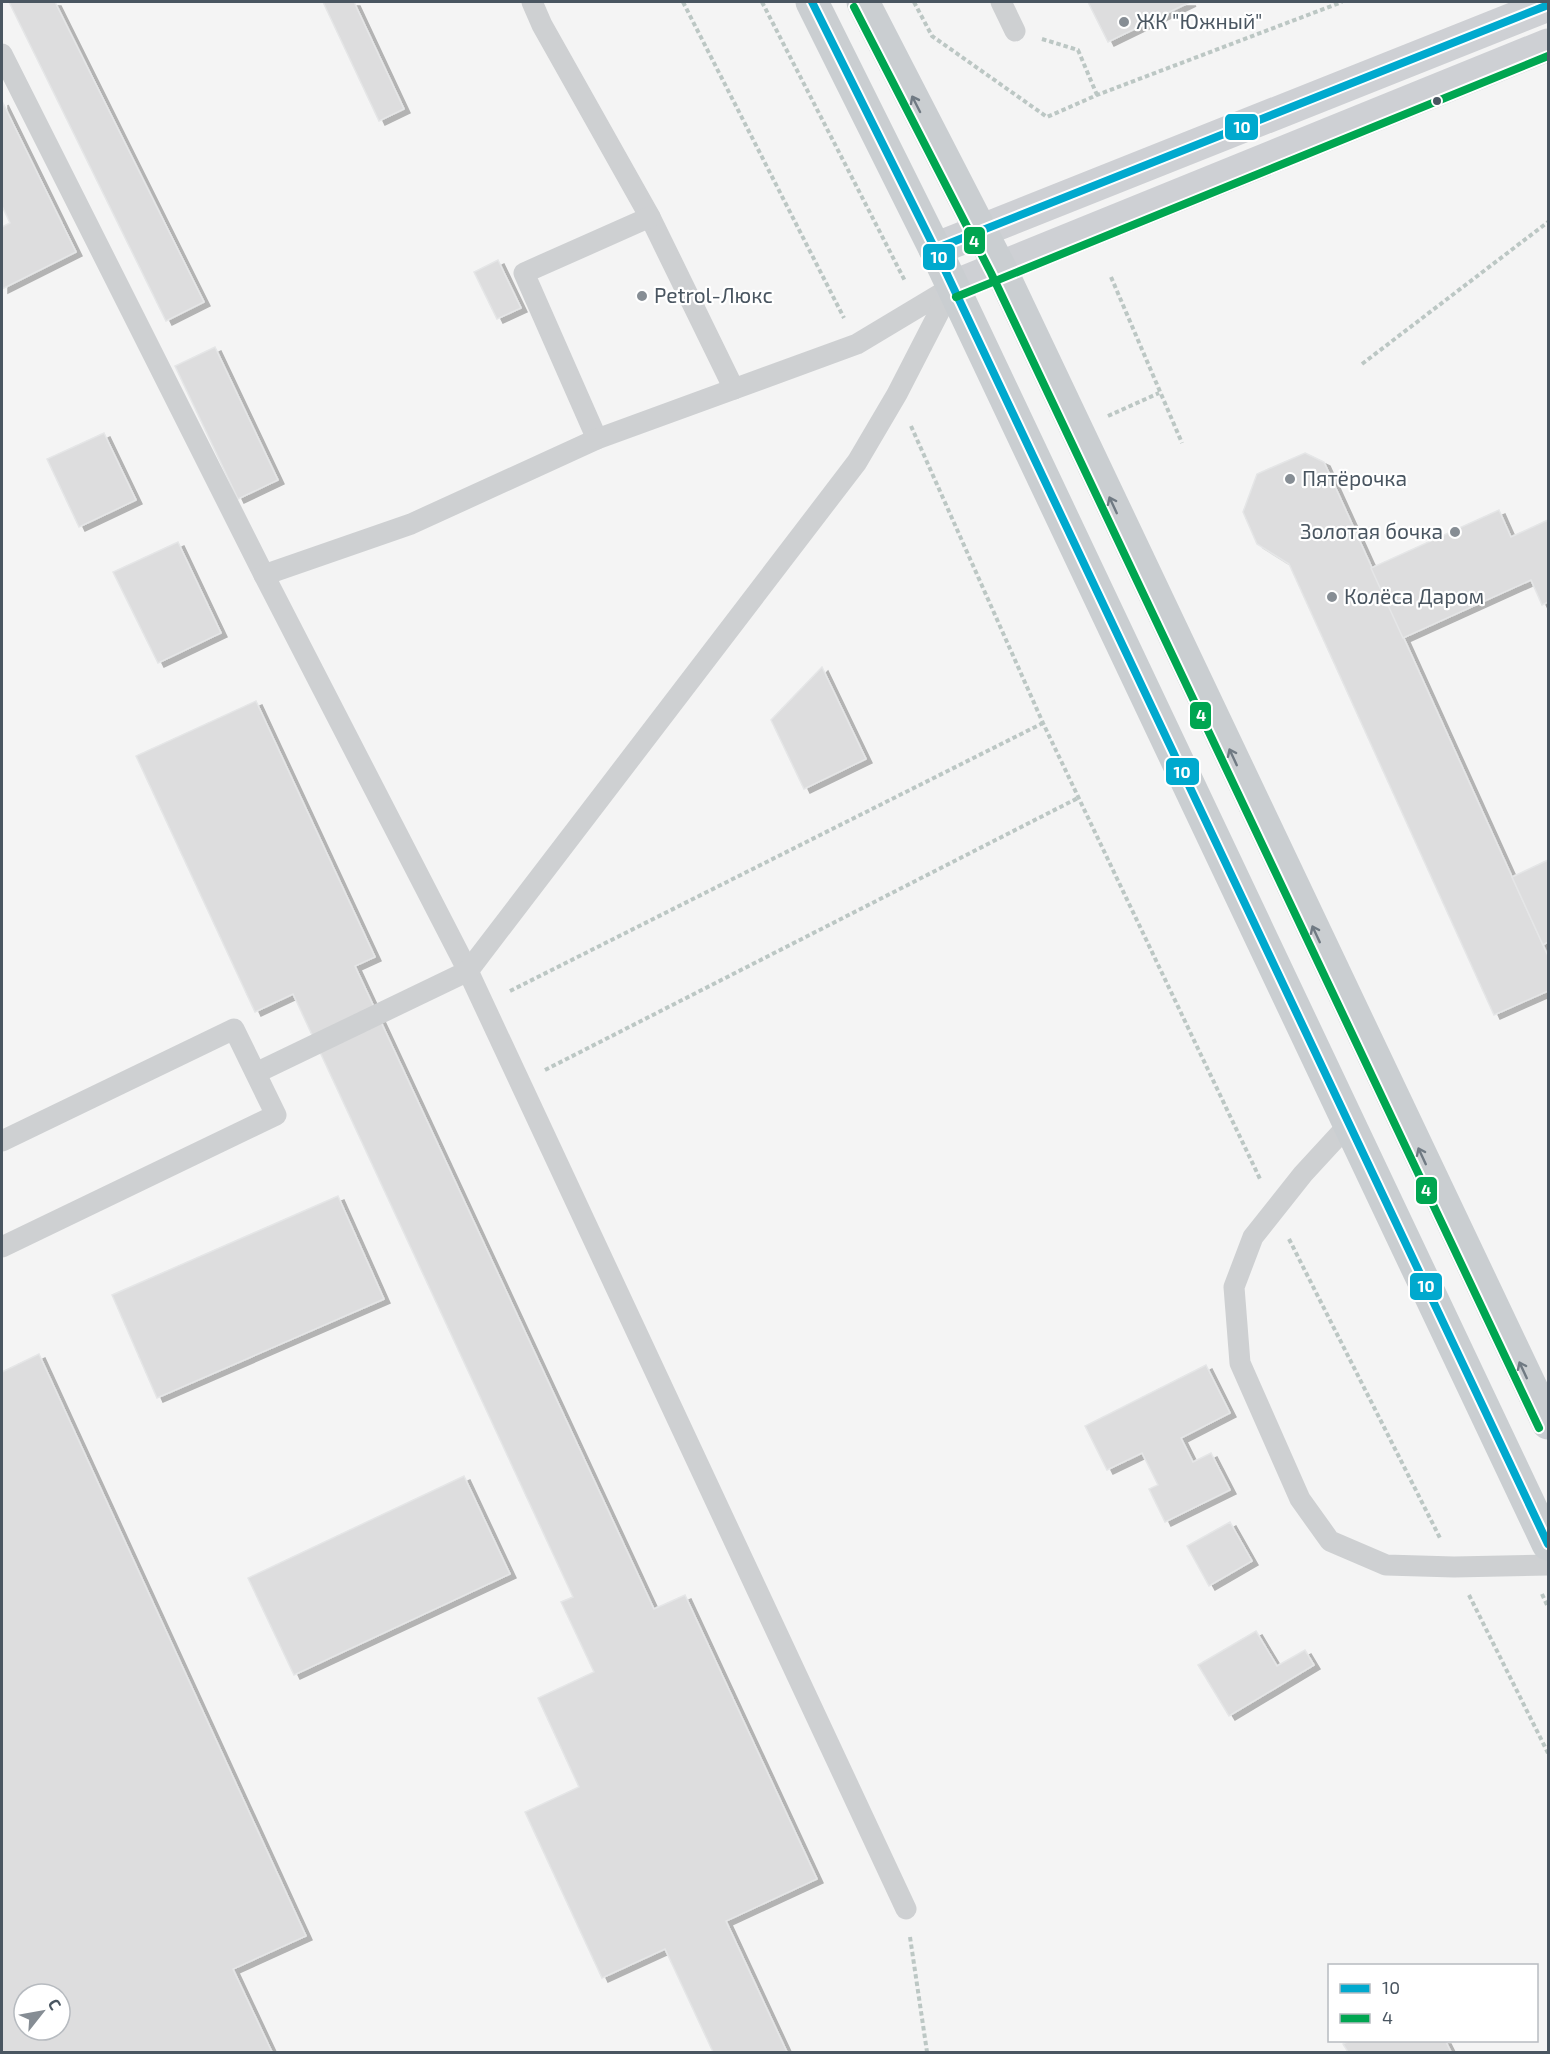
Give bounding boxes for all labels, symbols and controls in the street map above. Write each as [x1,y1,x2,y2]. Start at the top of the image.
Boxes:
place label: ЖК "Южный" [1136,8,1262,33]
marker: ЖК "Южный" [1117,15,1131,29]
one-way arrow [909,95,921,113]
unlabelled marker [1431,95,1443,107]
line badge: 10 [1224,113,1259,141]
text: 10 [1233,117,1251,136]
line badge: 4 [963,226,986,255]
text: 4 [969,231,979,250]
line badge: 10 [922,243,956,271]
text: 10 [930,247,948,266]
place label: Petrol-Люкс [654,282,773,307]
marker: Petrol-Люкс [635,289,649,303]
place label: Пятёрочка [1302,465,1407,490]
marker: Пятёрочка [1283,472,1297,486]
one-way arrow [1106,497,1118,515]
place label: Золотая бочка [1300,518,1443,543]
marker: Золотая бочка [1448,525,1462,539]
place label: Колёса Даром [1344,583,1484,608]
marker: Колёса Даром [1325,590,1339,604]
line badge: 4 [1189,701,1212,730]
text: 4 [1196,705,1206,724]
one-way arrow [1226,749,1238,767]
line badge: 10 [1165,757,1200,786]
text: 10 [1173,762,1191,781]
one-way arrow [1310,925,1322,943]
one-way arrow [1415,1148,1427,1166]
line badge: 4 [1415,1176,1438,1205]
text: 4 [1421,1180,1431,1199]
line badge: 10 [1409,1272,1443,1301]
text: 10 [1417,1276,1435,1295]
one-way arrow [1517,1362,1529,1380]
legend [1328,1964,1538,2042]
text: 10 [1382,1976,1400,1998]
north arrow [12,1982,72,2042]
text: С [45,1995,66,2013]
text: 4 [1382,2006,1393,2028]

